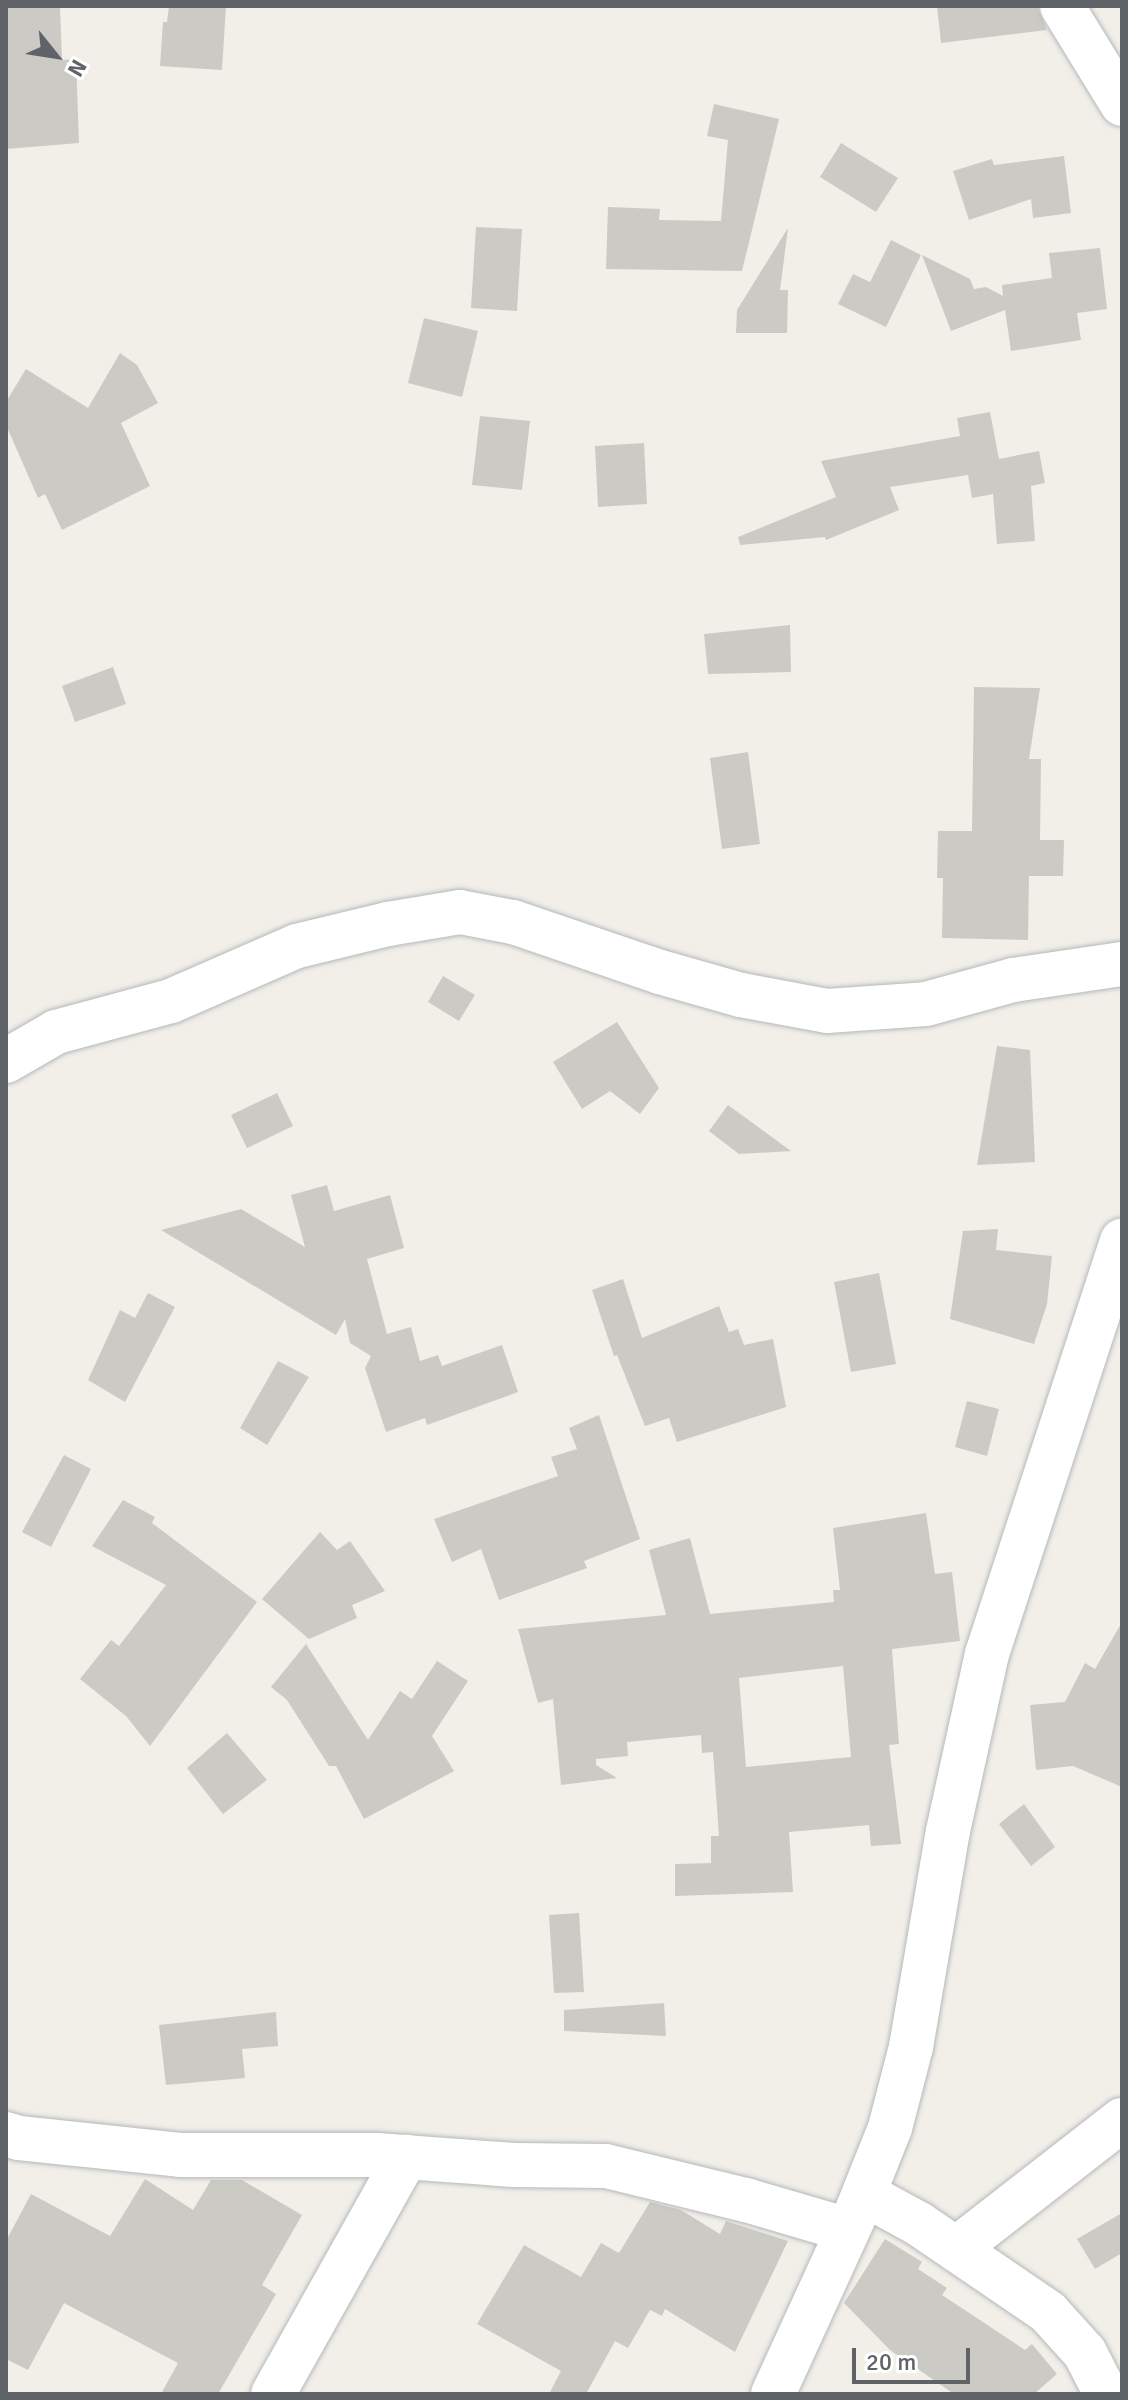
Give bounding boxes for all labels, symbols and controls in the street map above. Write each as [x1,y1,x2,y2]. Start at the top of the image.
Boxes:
north arrow [16,16,96,96]
text: N [62,55,93,82]
scale bar [856,2332,974,2382]
text: 20 m [866,2347,916,2377]

